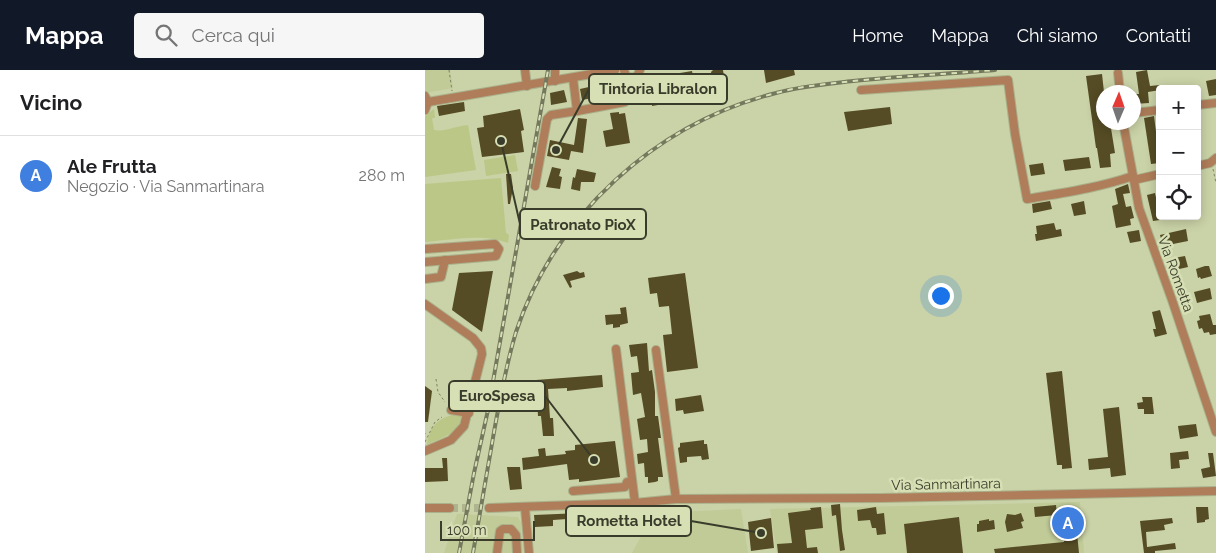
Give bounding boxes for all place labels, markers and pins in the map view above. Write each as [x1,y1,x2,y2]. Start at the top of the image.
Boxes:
callout: Tintoria Libralon [589,74,727,104]
callout: Patronato PioX [520,209,646,239]
callout: EuroSpesa [449,381,545,411]
pin: A [1052,504,1084,542]
callout: Rometta Hotel [566,506,691,536]

